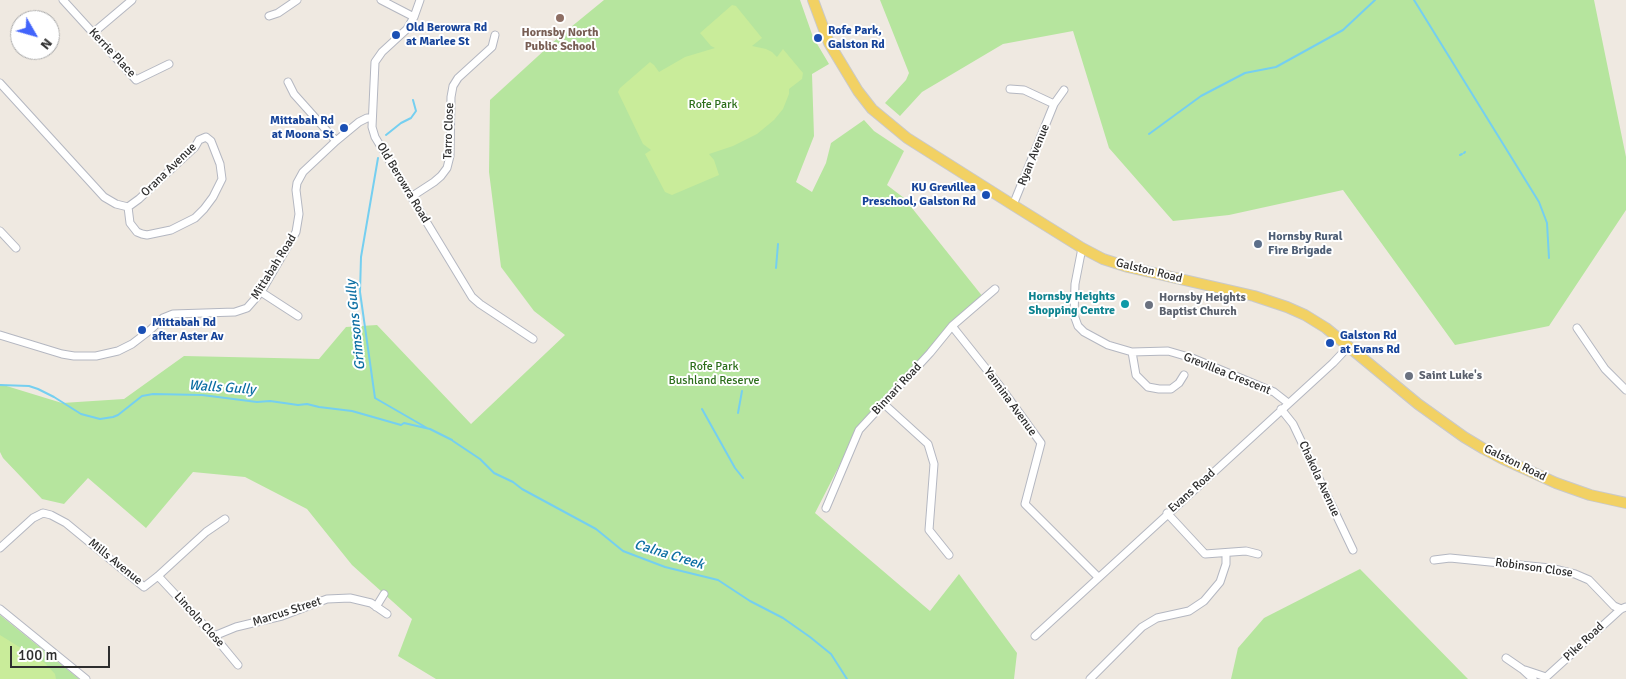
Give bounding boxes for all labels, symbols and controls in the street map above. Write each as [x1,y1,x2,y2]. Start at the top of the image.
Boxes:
north arrow [10,10,60,60]
marker: Hornsby North Public School [554,12,566,24]
place label: Old Berowra Rd at Marlee St [406,21,487,49]
place label: Rofe Park, Galston Rd [828,24,885,52]
street label: Kerrie Place [86,25,138,81]
place label: Hornsby North Public School [521,26,599,54]
marker: Old Berowra Rd at Marlee St [390,29,402,41]
marker: Rofe Park, Galston Rd [812,32,824,44]
text: N [37,35,56,53]
park label: Rofe Park [689,98,737,112]
street label: Tarro Close [441,102,457,160]
place label: Mittabah Rd at Moona St [270,114,334,142]
marker: Mittabah Rd at Moona St [338,122,350,134]
street label: Ryan Avenue [1015,122,1053,188]
street label: Orana Avenue [138,140,200,200]
street label: Old Berowra Road [373,140,433,226]
place label: KU Grevillea Preschool, Galston Rd [862,181,976,209]
marker: KU Grevillea Preschool, Galston Rd [980,189,992,201]
place label: Hornsby Rural Fire Brigade [1268,230,1342,258]
street label: Mittabah Road [248,232,300,302]
marker: Hornsby Rural Fire Brigade [1252,238,1264,250]
street label: Galston Road [1114,256,1184,286]
water label: Grimsons Gully [343,279,369,371]
place label: Hornsby Heights Shopping Centre [1028,290,1115,318]
place label: Hornsby Heights Baptist Church [1159,291,1246,319]
marker: Hornsby Heights Shopping Centre [1119,298,1131,310]
marker: Hornsby Heights Baptist Church [1143,299,1155,311]
place label: Mittabah Rd after Aster Av [152,316,224,344]
marker: Mittabah Rd after Aster Av [136,324,148,336]
place label: Galston Rd at Evans Rd [1340,329,1400,357]
marker: Galston Rd at Evans Rd [1324,337,1336,349]
street label: Grevillea Crescent [1181,350,1273,398]
park label: Rofe Park Bushland Reserve [668,360,760,388]
street label: Binnari Road [869,360,925,418]
street label: Yannina Avenue [980,365,1040,439]
place label: Saint Luke's [1419,369,1482,383]
marker: Saint Luke's [1403,370,1415,382]
water label: Walls Gully [188,377,256,399]
street label: Chakola Avenue [1295,439,1343,519]
street label: Galston Road [1481,442,1549,484]
street label: Evans Road [1166,466,1218,516]
street label: Mills Avenue [85,536,145,588]
water label: Calna Creek [632,536,706,574]
street label: Robinson Close [1494,555,1574,581]
street label: Lincoln Close [171,590,227,650]
street label: Marcus Street [251,594,323,630]
street label: Pike Road [1561,620,1607,664]
scale bar [12,636,112,668]
text: 100 m [18,646,58,664]

